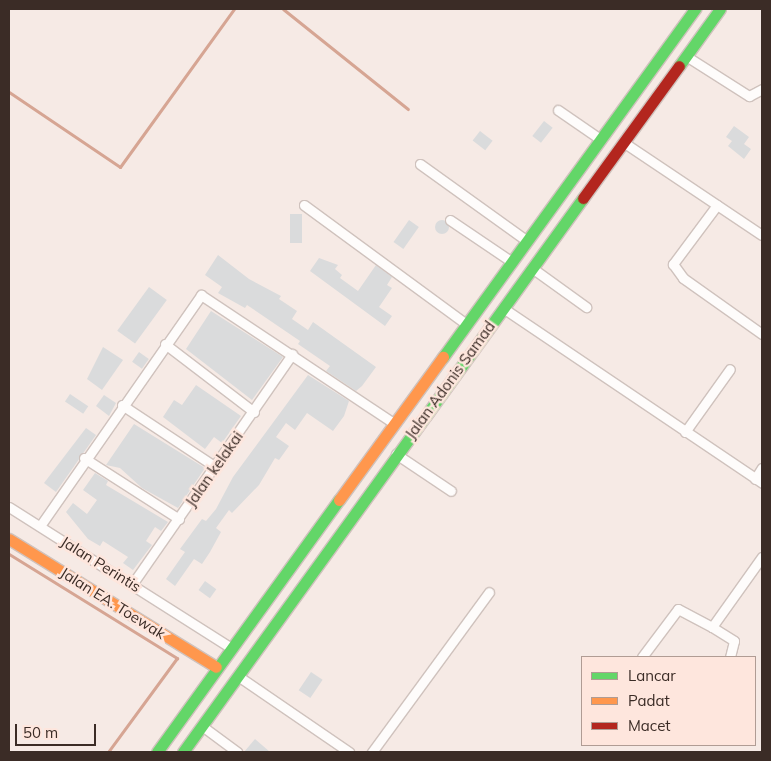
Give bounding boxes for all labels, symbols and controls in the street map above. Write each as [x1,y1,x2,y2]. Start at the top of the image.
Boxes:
street label: Jalan Adonis Samad [401,318,499,442]
street label: Jalan kelakai [181,428,247,510]
street label: Jalan Perintis [58,532,144,596]
street label: Jalan EA. Toewak [57,563,169,643]
legend [581,656,756,746]
text: Lancar [628,666,676,685]
text: Padat [628,691,670,710]
scale bar [18,714,99,746]
text: Macet [628,716,671,735]
text: 50 m [23,723,58,742]

